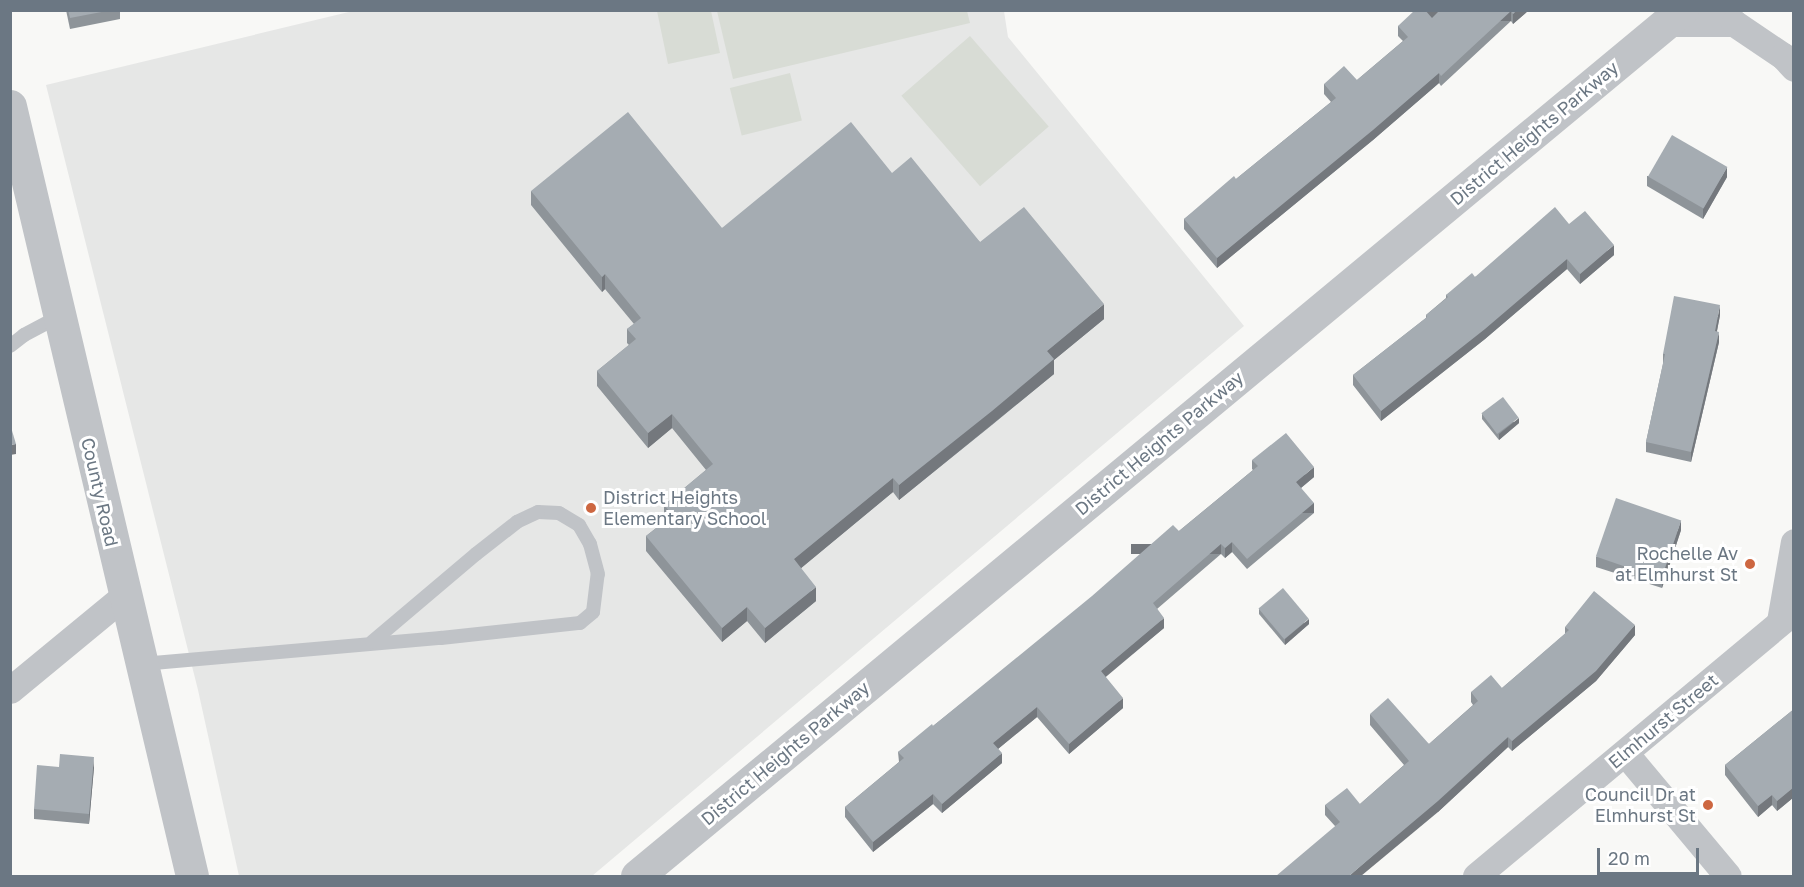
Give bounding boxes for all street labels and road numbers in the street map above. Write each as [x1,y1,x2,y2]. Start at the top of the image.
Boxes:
street label: District Heights Parkway [1446,56,1622,210]
street label: District Heights Parkway [1071,366,1247,520]
street label: County Road [77,435,123,549]
street label: Elmhurst Street [1604,669,1722,773]
street label: District Heights Parkway [697,676,873,830]

